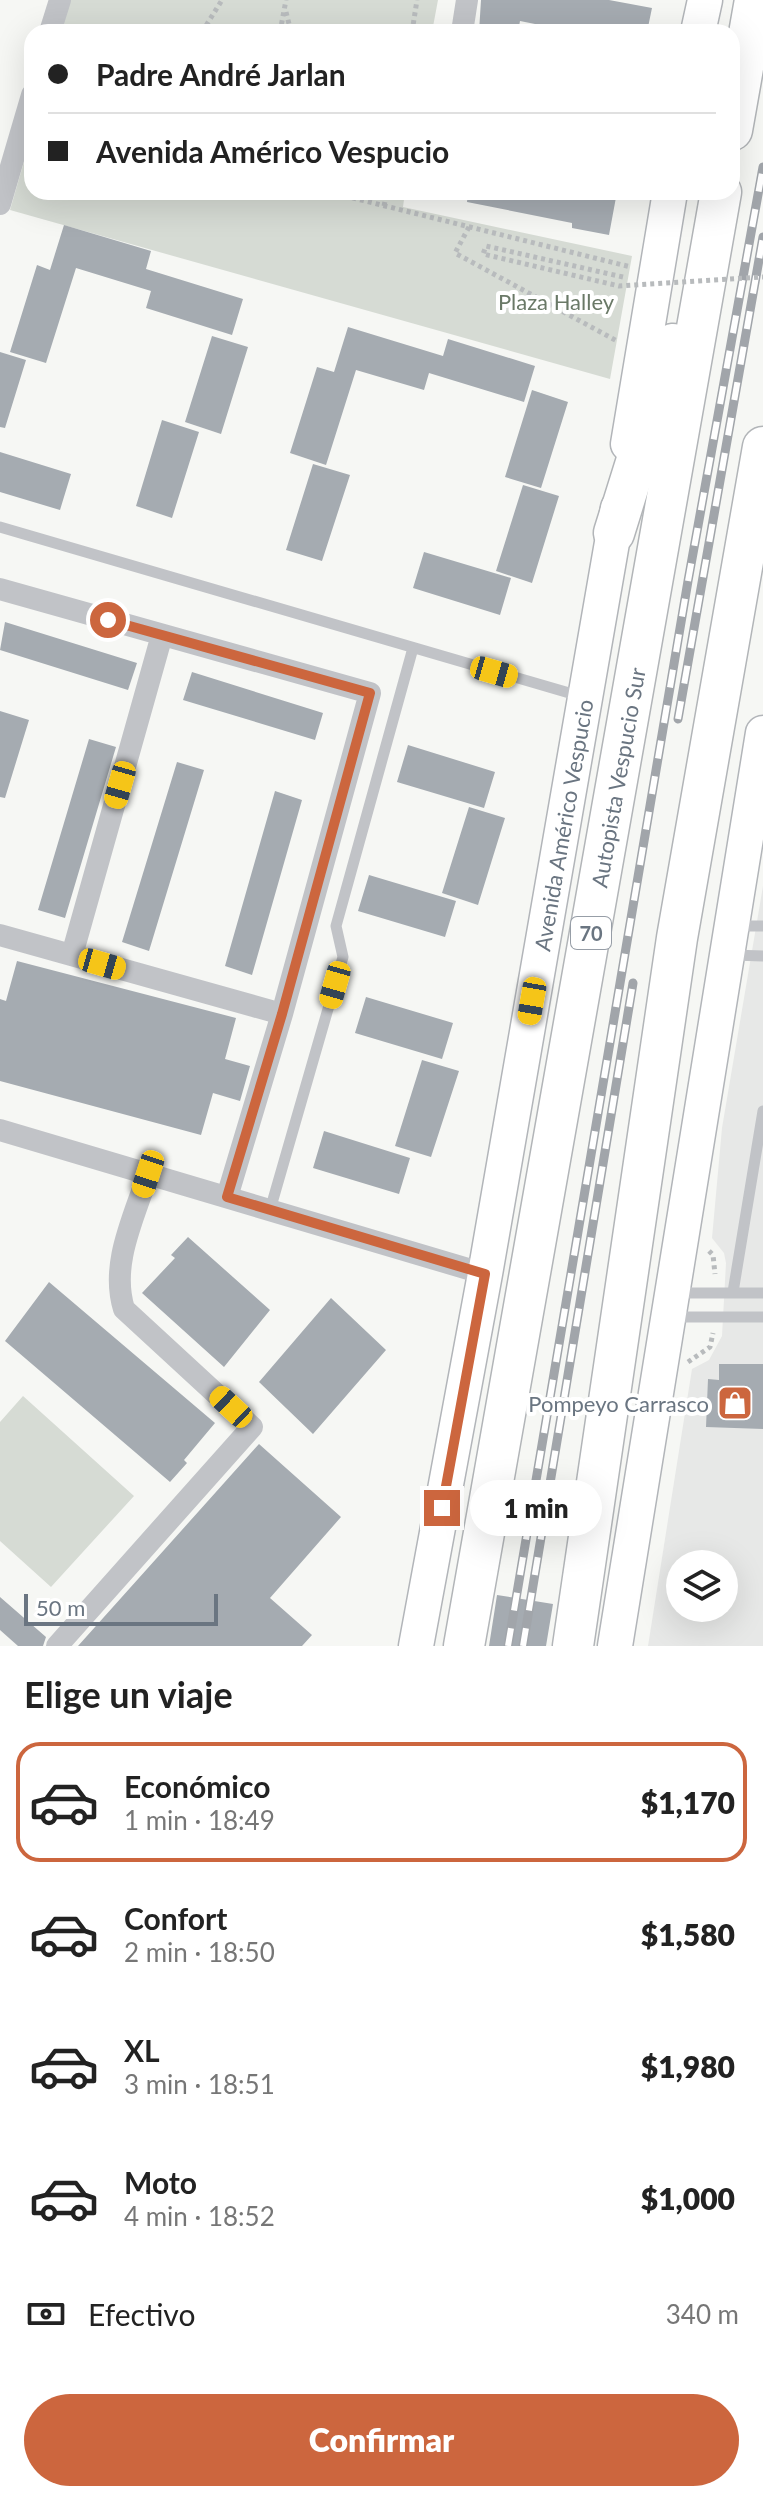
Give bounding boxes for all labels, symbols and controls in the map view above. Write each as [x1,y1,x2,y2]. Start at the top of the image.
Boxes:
text: Padre André Jarlan [96,56,346,92]
text: Avenida Américo Vespucio [96,133,449,169]
park label: Plaza Halley [498,288,615,315]
route start [90,602,126,638]
car [468,654,520,690]
street label: Autopista Vespucio Sur [585,665,650,890]
street label: Avenida Américo Vespucio [528,697,598,953]
car [102,759,138,811]
road number: 70 [571,917,611,949]
car [76,946,128,982]
car [317,959,353,1011]
car [516,975,548,1027]
car [129,1147,167,1201]
car [205,1382,257,1432]
shop icon: Pompeyo Carrasco [716,1384,754,1422]
place label: Pompeyo Carrasco [528,1390,709,1417]
callout: 1 min [470,1480,602,1536]
route end [424,1490,460,1526]
text: 1 min [504,1492,568,1524]
map controls [666,1550,738,1622]
button: layers [666,1550,738,1622]
scale bar [24,1590,218,1626]
text: 50 m [36,1594,85,1621]
text: Elige un viaje [24,1672,233,1716]
icon: car [28,1766,100,1838]
text: Económico [124,1768,270,1804]
text: $1,170 [641,1784,735,1820]
text: 1 min · 18:49 [124,1804,275,1836]
icon: car [28,1898,100,1970]
text: Confort [124,1900,227,1936]
text: $1,580 [641,1916,735,1952]
text: 2 min · 18:50 [124,1936,275,1968]
icon: car [28,2030,100,2102]
text: XL [124,2032,160,2068]
text: $1,980 [641,2048,735,2084]
text: 3 min · 18:51 [124,2068,275,2100]
icon: car [28,2162,100,2234]
text: Moto [124,2164,197,2200]
text: $1,000 [641,2180,735,2216]
text: 4 min · 18:52 [124,2200,275,2232]
icon: cash [24,2292,68,2336]
text: Efectivo [88,2296,195,2332]
text: 340 m [666,2298,739,2330]
button: Confirmar [24,2394,739,2486]

